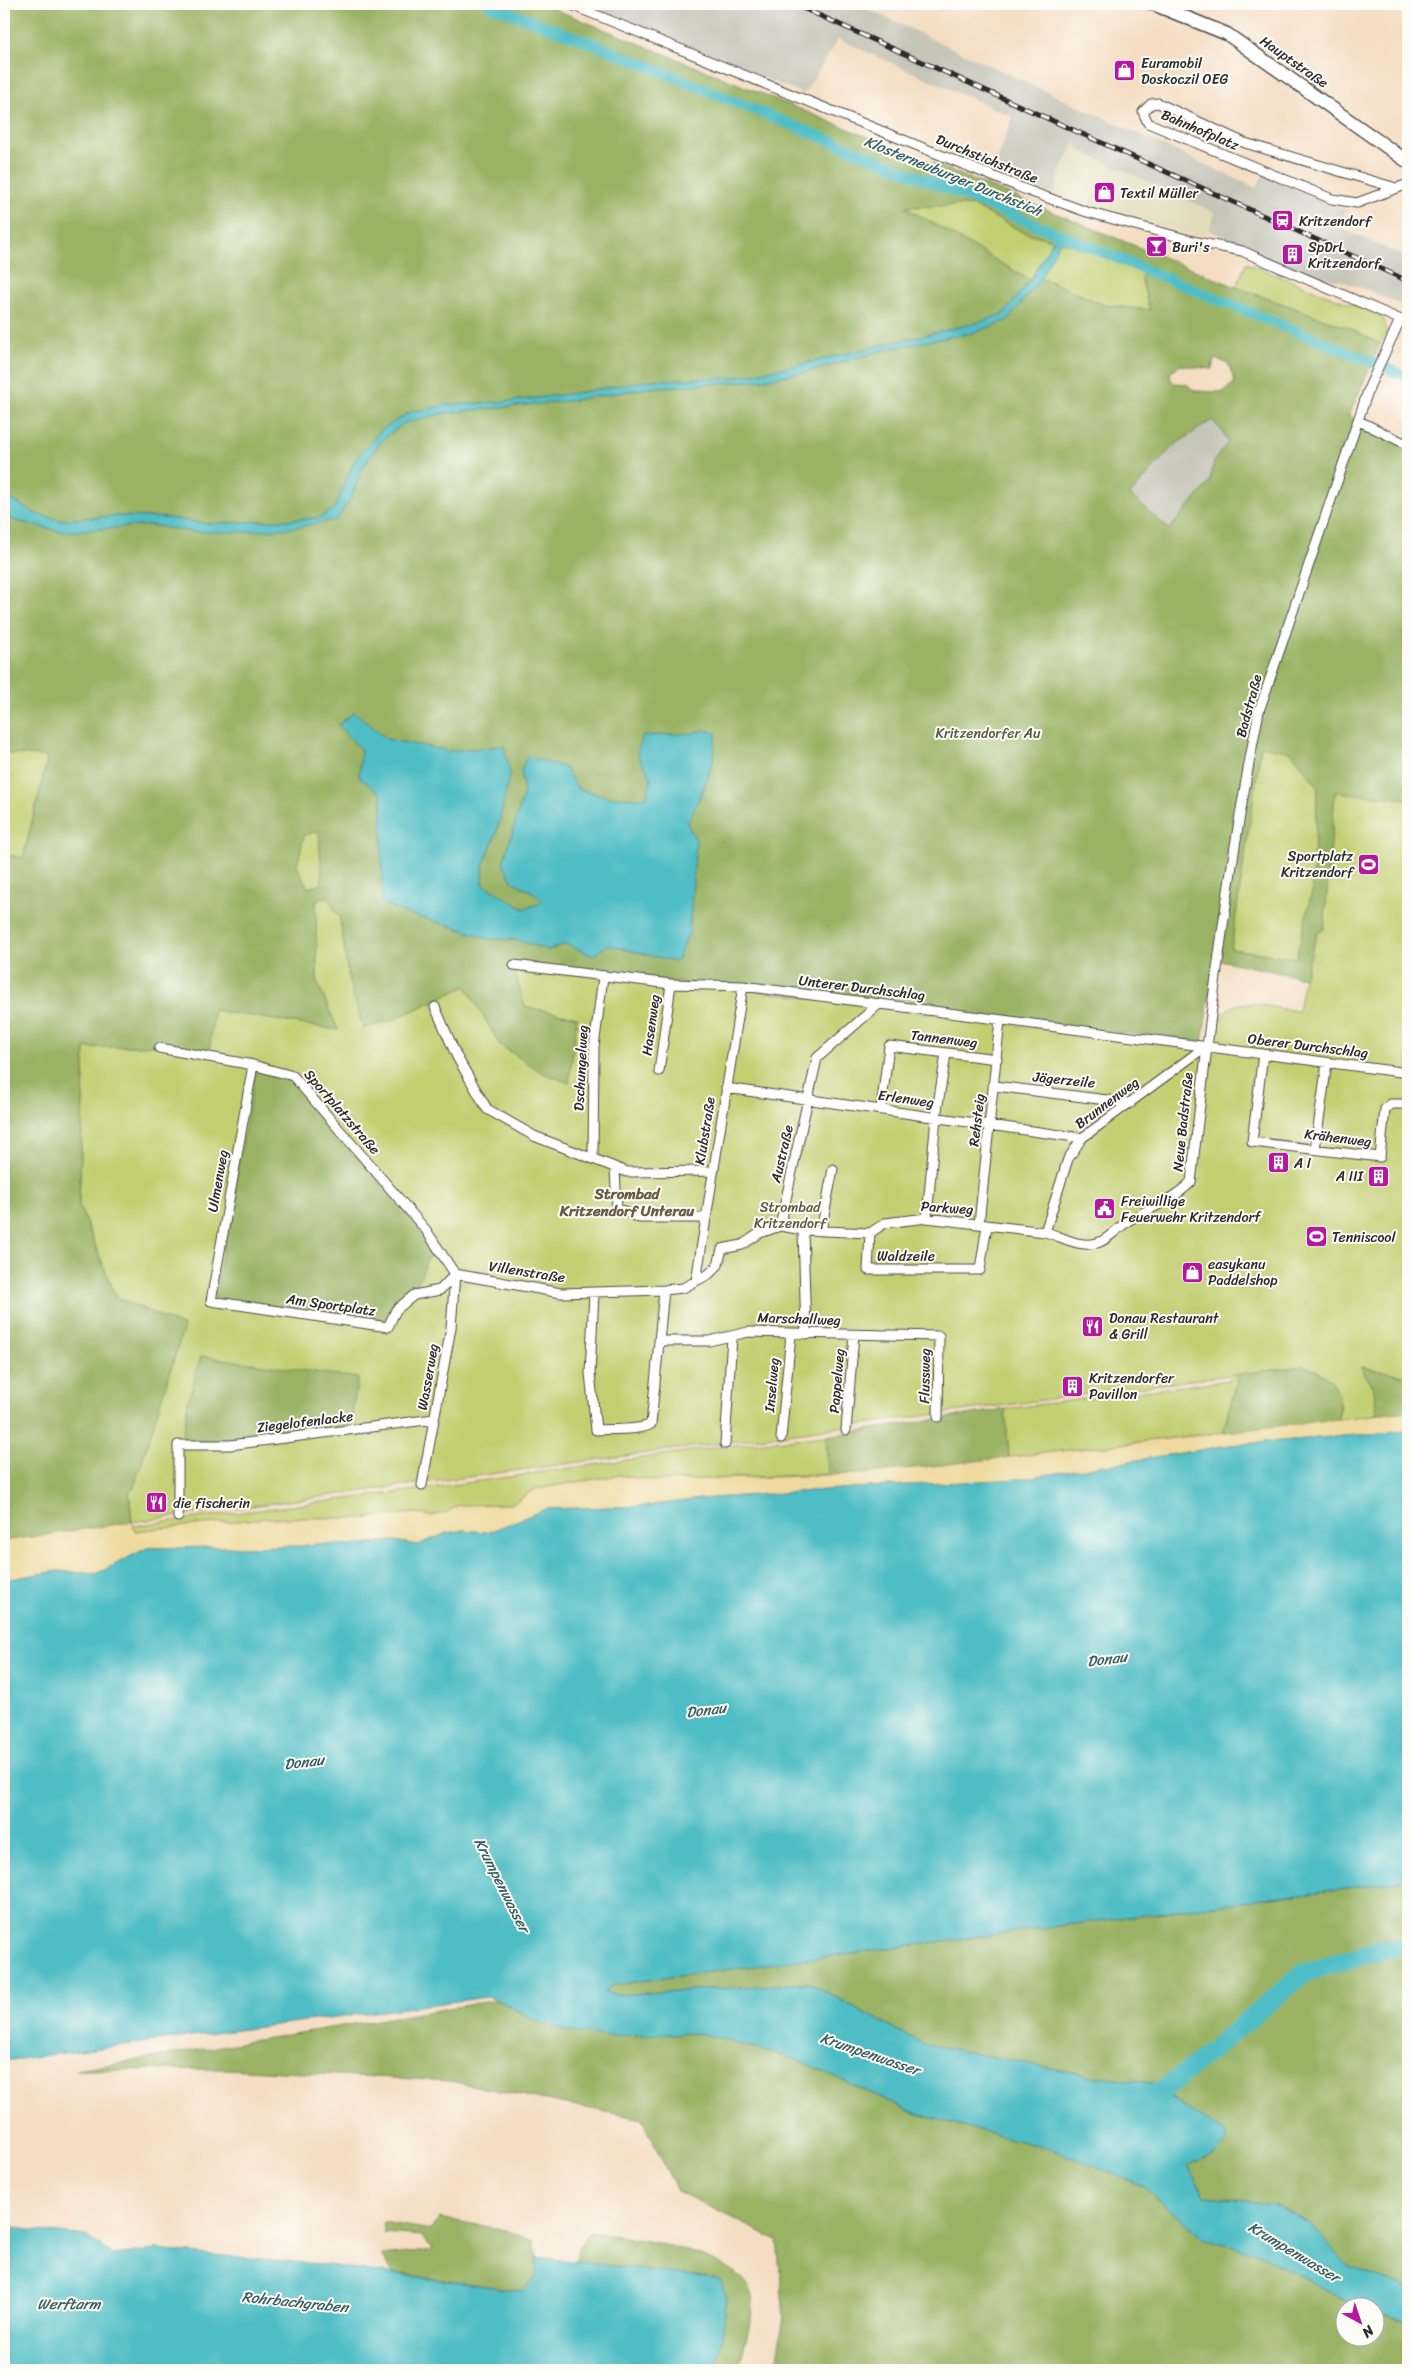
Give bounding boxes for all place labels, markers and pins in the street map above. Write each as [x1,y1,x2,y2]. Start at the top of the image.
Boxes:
place label: Euramobil Doskoczil OEG [1141,51,1228,92]
shop icon: Euramobil Doskoczil OEG [1113,59,1137,83]
shop icon: Textil Müller [1092,181,1116,205]
place label: Textil Müller [1120,181,1200,206]
station icon: Kritzendorf [1271,209,1295,233]
place label: Kritzendorf [1299,209,1373,234]
bar icon: Buri's [1144,235,1168,259]
place label: Buri's [1172,235,1210,260]
place label: SpDrL Kritzendorf [1308,235,1382,276]
building icon: SpDrL Kritzendorf [1280,243,1304,267]
place label: Sportplatz Kritzendorf [1281,844,1355,885]
sports icon: Sportplatz Kritzendorf [1357,852,1381,876]
building icon: A I [1266,1151,1290,1175]
place label: A I [1293,1151,1312,1176]
place label: A III [1335,1164,1364,1189]
building icon: A III [1367,1164,1391,1188]
place label: Freiwillige Feuerwehr Kritzendorf [1121,1189,1262,1230]
public building icon: Freiwillige Feuerwehr Kritzendorf [1093,1197,1117,1221]
sports icon: Tenniscool [1304,1225,1328,1249]
place label: Tenniscool [1332,1225,1396,1250]
place label: easykanu Paddelshop [1208,1252,1278,1293]
shop icon: easykanu Paddelshop [1180,1260,1204,1284]
place label: Donau Restaurant & Grill [1109,1306,1220,1347]
restaurant icon: Donau Restaurant & Grill [1081,1314,1105,1338]
place label: Kritzendorfer Pavillon [1089,1366,1175,1407]
building icon: Kritzendorfer Pavillon [1061,1374,1085,1398]
restaurant icon: die fischerin [145,1491,169,1515]
place label: die fischerin [173,1491,251,1516]

